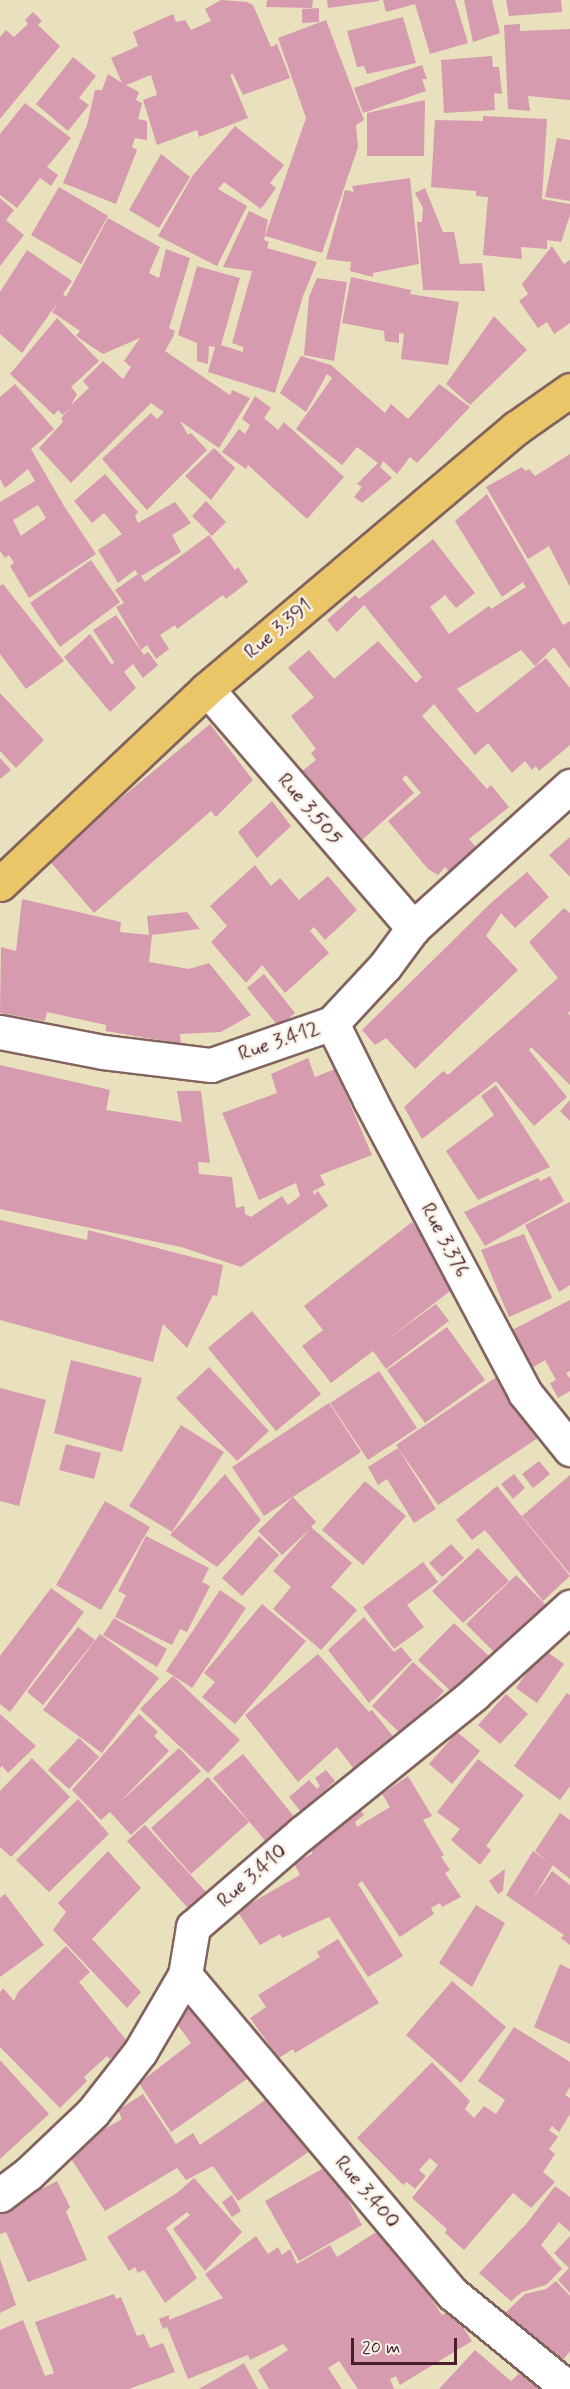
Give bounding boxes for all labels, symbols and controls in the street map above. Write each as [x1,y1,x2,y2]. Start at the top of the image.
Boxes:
street label: Rue 3.391 [239,593,317,665]
street label: Rue 3.505 [272,768,348,850]
street label: Rue 3.412 [235,1015,323,1067]
street label: Rue 3.376 [415,1198,475,1282]
street label: Rue 3.410 [212,1839,292,1913]
street label: Rue 3.400 [329,2150,405,2234]
scale bar [354,2326,460,2364]
text: 20 m [362,2336,400,2360]

